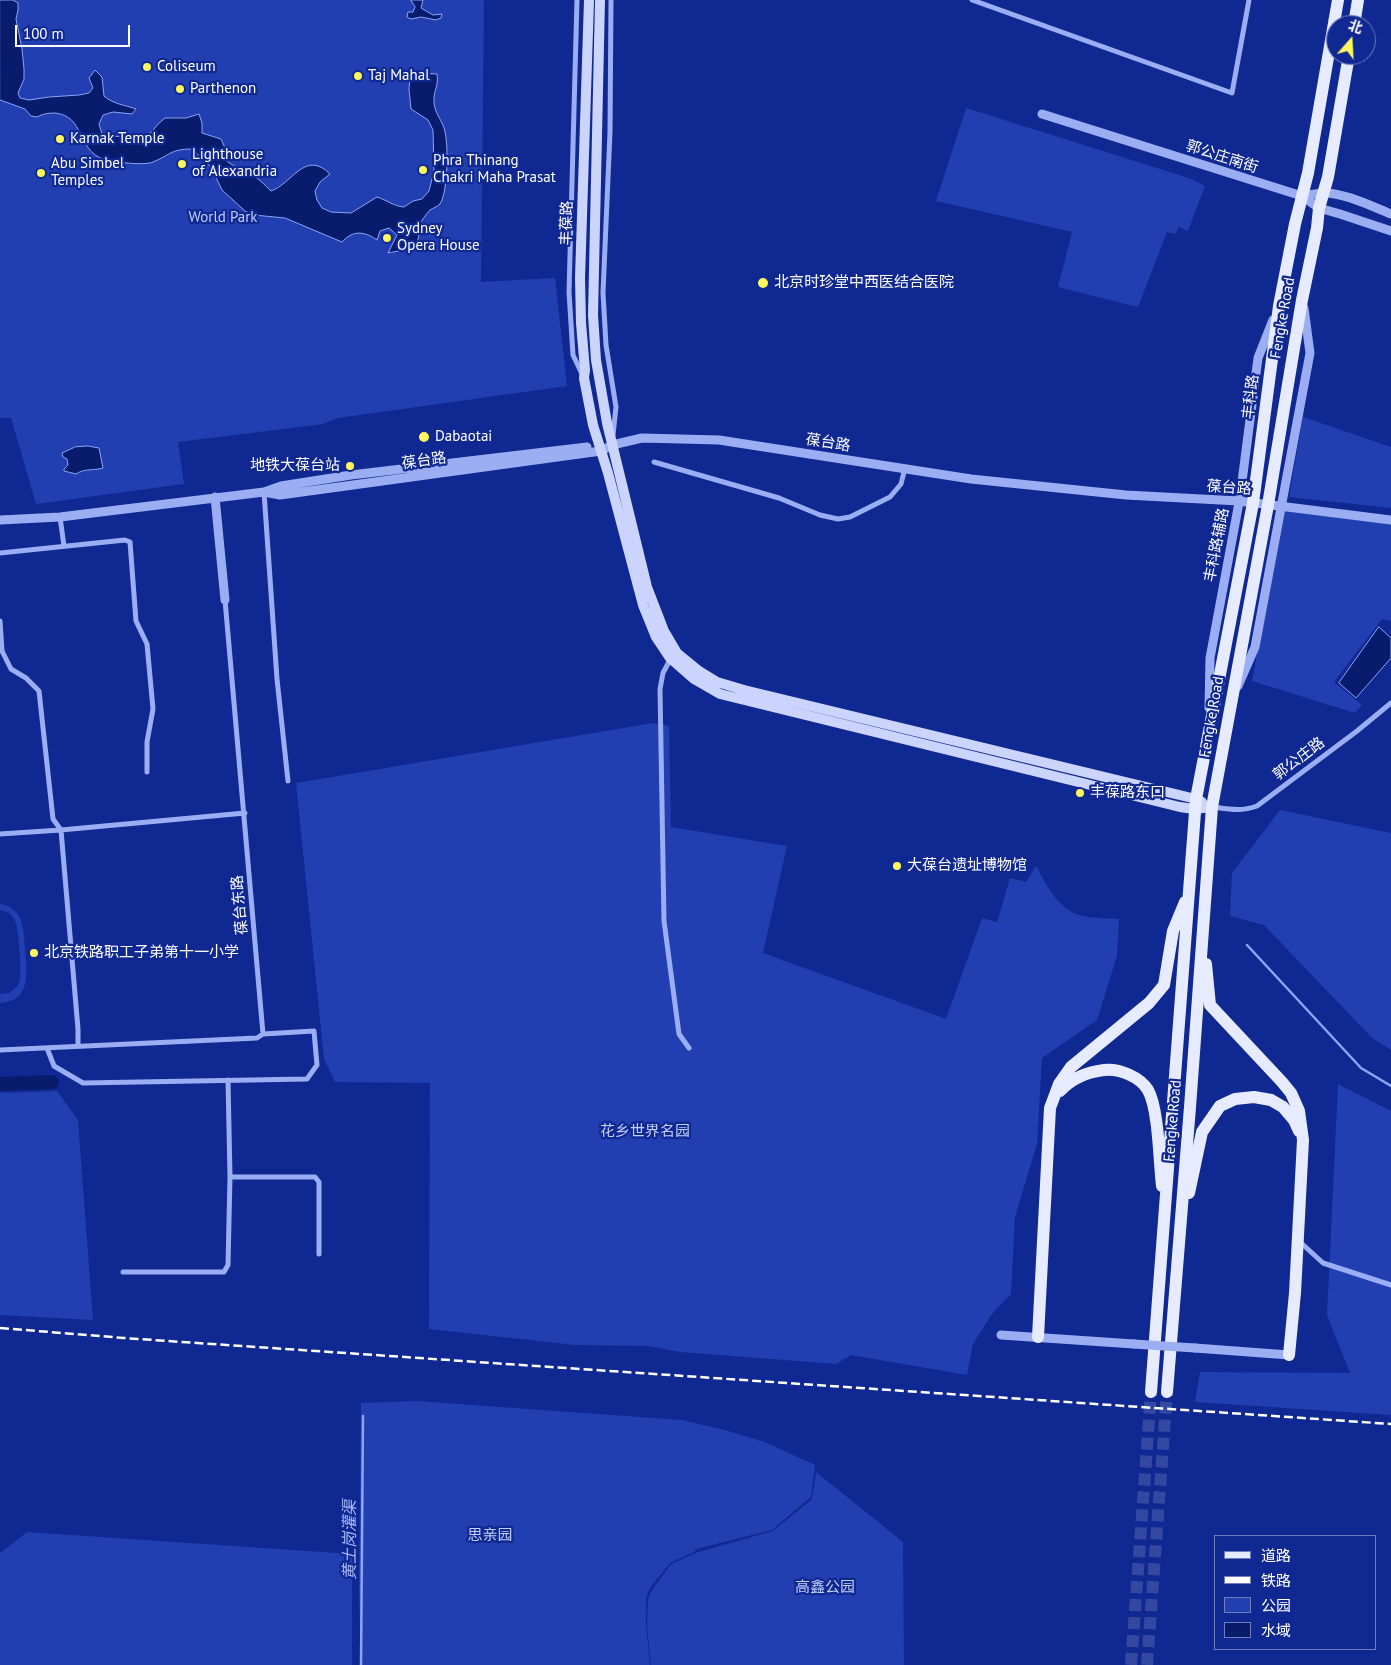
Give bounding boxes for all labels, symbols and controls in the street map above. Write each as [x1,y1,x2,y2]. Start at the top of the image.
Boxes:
scale bar [18,15,132,47]
north arrow [1326,15,1376,65]
text: 北 [1346,16,1365,38]
text: 100 m [23,24,64,43]
place label: Coliseum [157,58,216,76]
marker: Coliseum [141,61,153,73]
place label: Taj Mahal [368,67,430,85]
marker: Taj Mahal [352,70,364,82]
place label: Parthenon [190,80,256,98]
marker: Parthenon [174,83,186,95]
place label: Karnak Temple [70,130,164,148]
marker: Karnak Temple [54,133,66,145]
street label: 郭公庄南街 [1184,137,1260,177]
place label: Lighthouse of Alexandria [192,146,277,181]
place label: Phra Thinang Chakri Maha Prasat [433,152,556,187]
place label: Abu Simbel Temples [51,155,124,190]
marker: Lighthouse of Alexandria [176,158,188,170]
marker: Phra Thinang Chakri Maha Prasat [417,164,429,176]
marker: Abu Simbel Temples [35,167,47,179]
street label: 丰葆路 [557,200,577,246]
park label: World Park [189,209,257,227]
place label: Sydney Opera House [397,220,480,255]
marker: Sydney Opera House [381,232,393,244]
place label: 北京时珍堂中西医结合医院 [774,274,954,292]
marker: 北京时珍堂中西医结合医院 [756,276,770,290]
street label: Fengke Road [1267,276,1299,360]
street label: 丰科路 [1239,374,1263,420]
place label: Dabaotai [435,428,492,446]
marker: Dabaotai [417,430,431,444]
street label: 葆台路 [804,431,852,455]
street label: 葆台路 [400,449,448,473]
place label: 地铁大葆台站 [250,457,340,475]
marker: 地铁大葆台站 [344,460,356,472]
street label: 葆台路 [1206,477,1252,499]
street label: 丰科路辅路 [1201,506,1233,584]
street label: Fengke Road [1196,675,1228,759]
street label: 郭公庄路 [1270,734,1328,784]
place label: 丰葆路东口 [1090,784,1165,802]
marker: 丰葆路东口 [1074,787,1086,799]
place label: 大葆台遗址博物馆 [907,857,1027,875]
marker: 大葆台遗址博物馆 [891,860,903,872]
street label: 葆台东路 [228,874,252,936]
place label: 北京铁路职工子弟第十一小学 [44,944,239,962]
marker: 北京铁路职工子弟第十一小学 [28,947,40,959]
street label: Fengke Road [1160,1079,1186,1163]
park label: 花乡世界名园 [600,1123,690,1141]
water label: 黄土岗灌渠 [340,1500,360,1580]
park label: 思亲园 [468,1527,512,1545]
legend [1214,1535,1376,1650]
text: 道路 [1261,1546,1291,1565]
text: 铁路 [1261,1571,1291,1590]
park label: 高鑫公园 [795,1579,855,1597]
text: 公园 [1261,1596,1291,1615]
text: 水域 [1261,1621,1291,1640]

